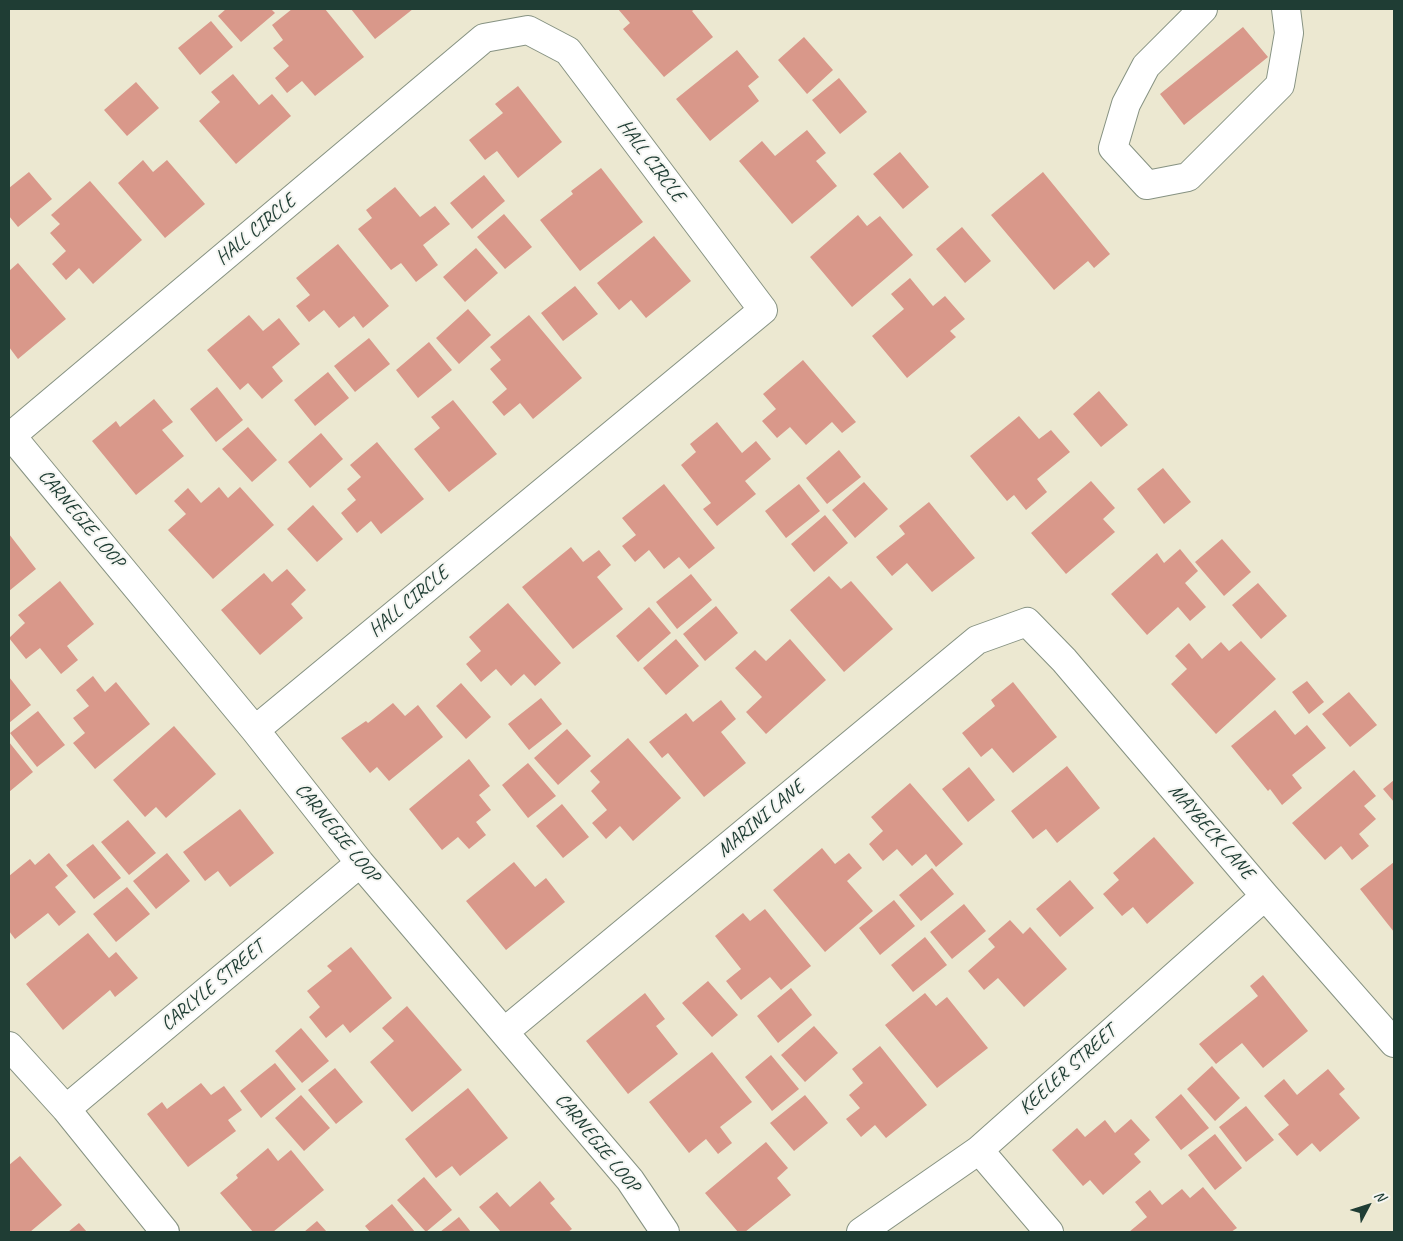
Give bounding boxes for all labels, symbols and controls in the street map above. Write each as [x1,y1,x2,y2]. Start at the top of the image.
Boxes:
street label: HALL CIRCLE [612,115,690,207]
street label: HALL CIRCLE [211,189,301,271]
street label: CARNEGIE LOOP [33,465,129,573]
street label: HALL CIRCLE [364,561,454,643]
street label: MARINI LANE [712,775,810,863]
street label: CARNEGIE LOOP [289,778,385,888]
street label: MAYBECK LANE [1163,779,1259,885]
street label: CARLYLE STREET [156,936,270,1036]
street label: KEELER STREET [1014,1020,1122,1120]
street label: CARNEGIE LOOP [549,1088,645,1198]
north arrow [1343,1181,1393,1231]
text: N [1371,1187,1389,1205]

